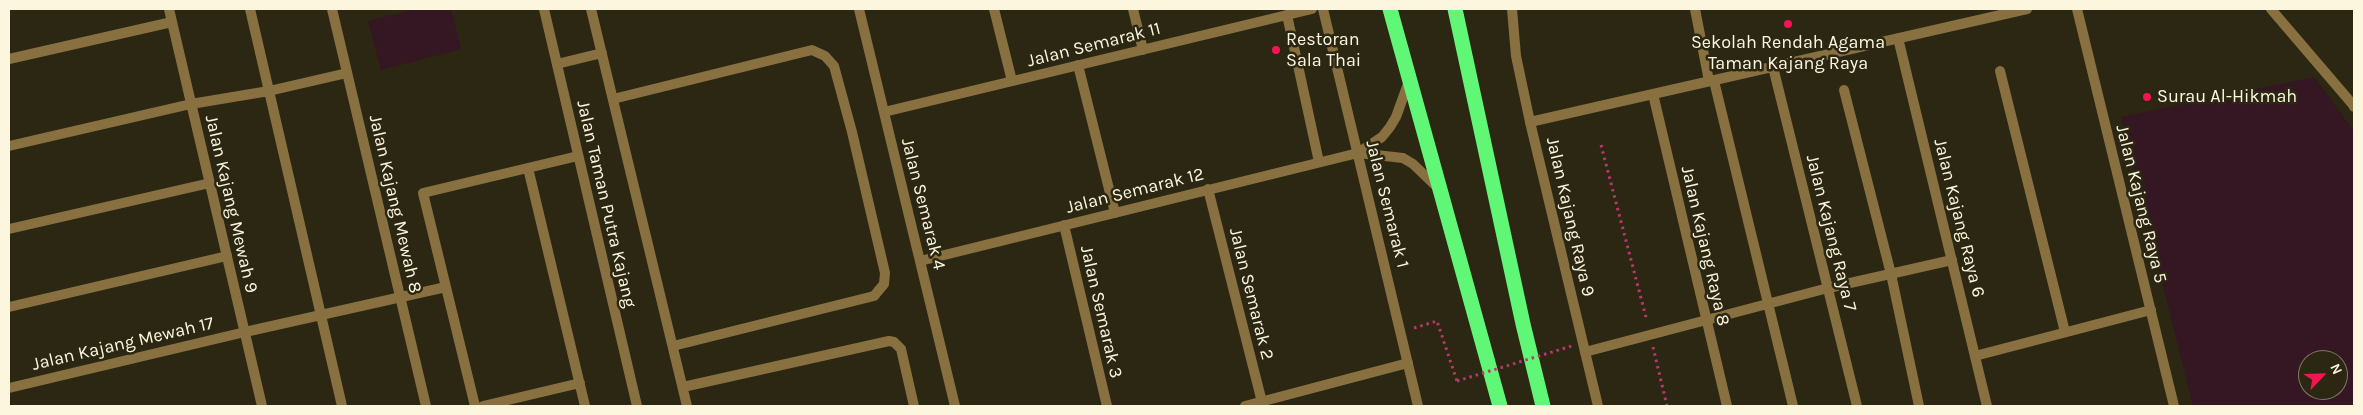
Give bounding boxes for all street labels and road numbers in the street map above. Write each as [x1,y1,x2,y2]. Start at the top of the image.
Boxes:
street label: Jalan Semarak 11 [1025,18,1163,72]
street label: Jalan Taman Putra Kajang [572,98,640,310]
street label: Jalan Kajang Mewah 9 [200,113,262,295]
street label: Jalan Kajang Mewah 8 [364,113,426,295]
street label: Jalan Kajang Raya 5 [2111,122,2171,286]
street label: Jalan Kajang Raya 9 [1541,135,1599,299]
street label: Jalan Semarak 4 [896,136,950,272]
street label: Jalan Kajang Raya 6 [1929,136,1989,300]
street label: Jalan Semarak 1 [1361,138,1413,270]
street label: Jalan Kajang Raya 7 [1801,152,1861,314]
street label: Jalan Semarak 12 [1064,163,1206,219]
street label: Jalan Kajang Raya 8 [1676,164,1734,328]
street label: Jalan Semarak 2 [1224,226,1278,362]
street label: Jalan Semarak 3 [1075,244,1127,380]
street label: Jalan Kajang Mewah 17 [30,313,216,375]

